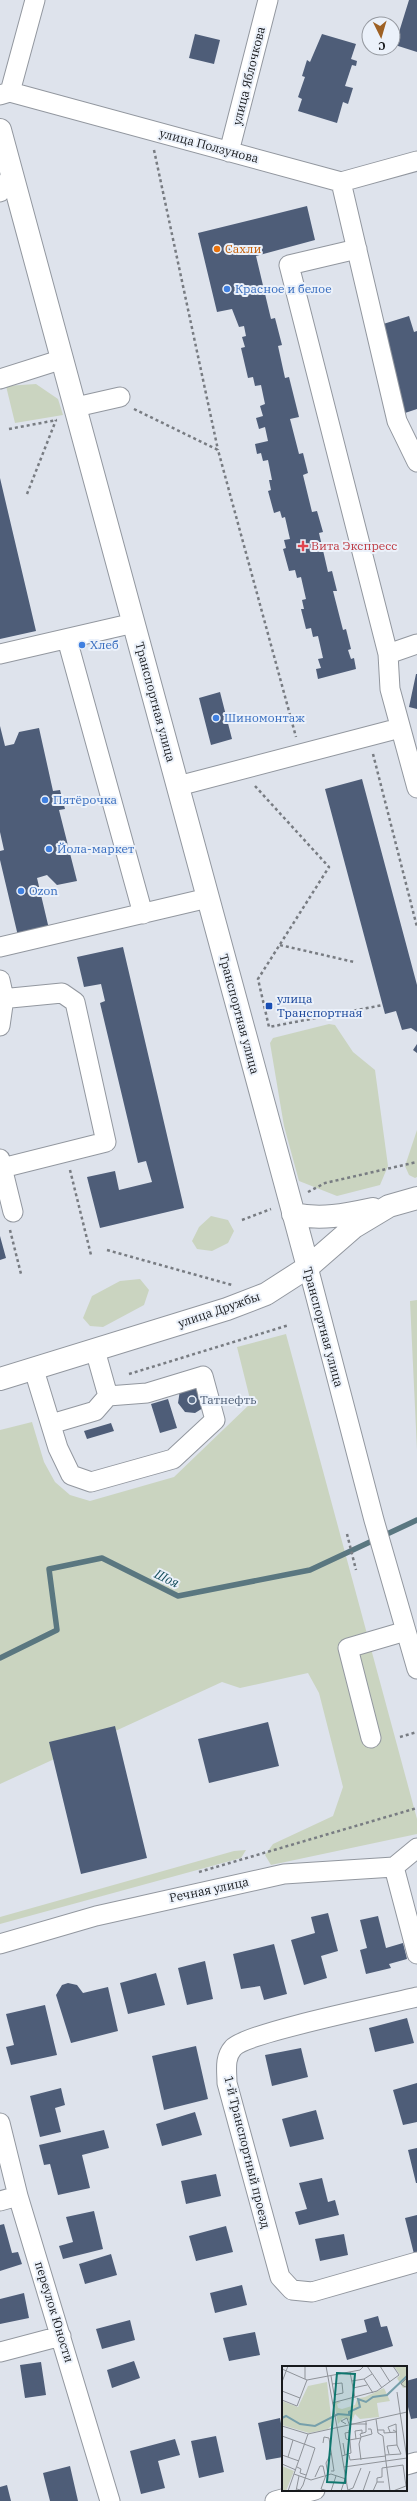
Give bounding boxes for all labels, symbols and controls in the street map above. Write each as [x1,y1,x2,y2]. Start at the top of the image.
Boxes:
north arrow [361,16,401,56]
street label: улица Яблочкова [229,25,268,127]
text: С [378,39,386,53]
street label: улица Ползунова [158,125,261,166]
place label: Сахли [225,241,261,256]
marker: Сахли [212,244,222,254]
place label: Красное и белое [235,281,332,296]
marker: Красное и белое [222,284,232,294]
place label: Вита Экспресс [311,538,398,553]
marker: Вита Экспресс [298,541,308,551]
place label: Хлеб [90,637,119,652]
marker: Хлеб [77,640,87,650]
street label: Транспортная улица [132,640,179,764]
place label: Шиномонтаж [224,710,305,725]
marker: Шиномонтаж [211,713,221,723]
place label: Пятёрочка [53,792,118,807]
marker: Пятёрочка [40,795,50,805]
place label: Йола-маркет [57,841,134,856]
marker: Йола-маркет [44,844,54,854]
place label: Ozon [29,883,58,898]
marker: Ozon [16,886,26,896]
street label: Транспортная улица [216,952,263,1076]
place label: улица Транспортная [277,991,362,1020]
marker: улица Транспортная [264,1001,274,1011]
street label: Транспортная улица [300,1265,347,1389]
street label: улица Дружбы [176,1288,262,1331]
place label: Татнефть [200,1392,257,1407]
marker: Татнефть [187,1395,197,1405]
water label: Шоя [151,1565,182,1592]
street label: Речная улица [168,1874,250,1905]
street label: 1-й Транспортный проезд [221,2074,274,2230]
street label: переулок Юности [32,2260,77,2364]
inset map [282,2366,407,2491]

